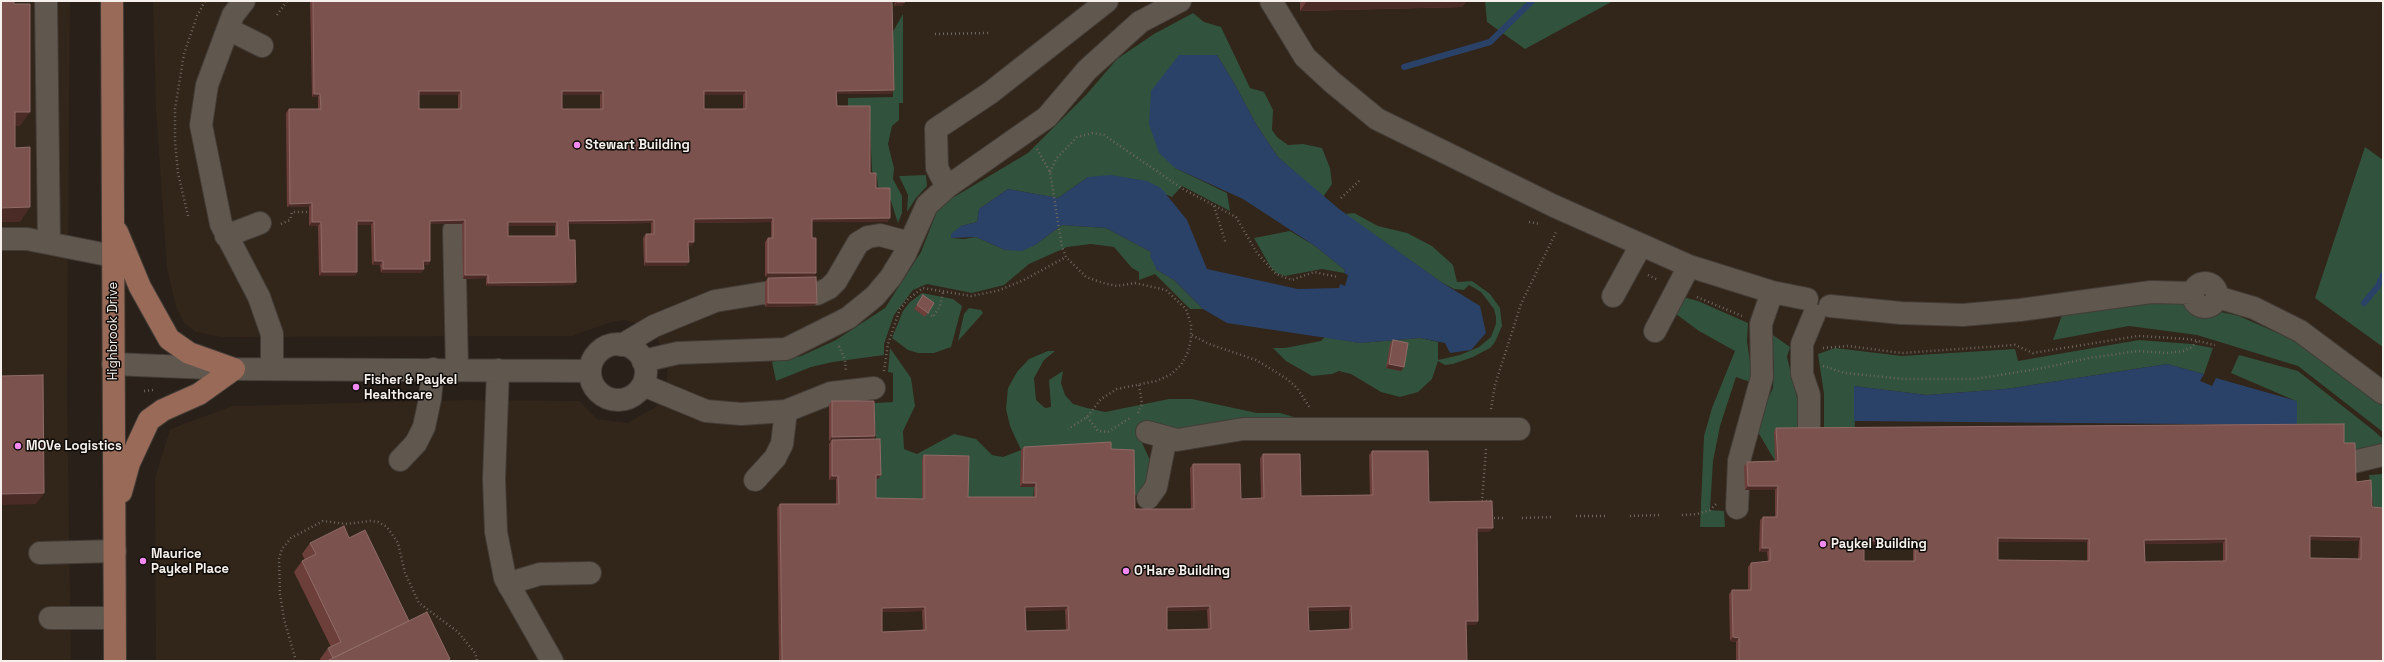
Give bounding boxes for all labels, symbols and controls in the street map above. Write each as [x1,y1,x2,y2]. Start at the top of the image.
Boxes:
place label: Stewart Building [585,137,690,153]
marker: Stewart Building [572,140,582,150]
street label: Highbrook Drive [105,282,121,380]
place label: Fisher & Paykel Healthcare [364,372,457,403]
marker: Fisher & Paykel Healthcare [351,382,361,392]
place label: MOVe Logistics [26,438,122,454]
marker: MOVe Logistics [13,441,23,451]
place label: Paykel Building [1831,536,1927,552]
marker: Paykel Building [1818,539,1828,549]
place label: Maurice Paykel Place [151,546,229,577]
marker: Maurice Paykel Place [138,556,148,566]
place label: O'Hare Building [1134,563,1230,579]
marker: O'Hare Building [1121,566,1131,576]

